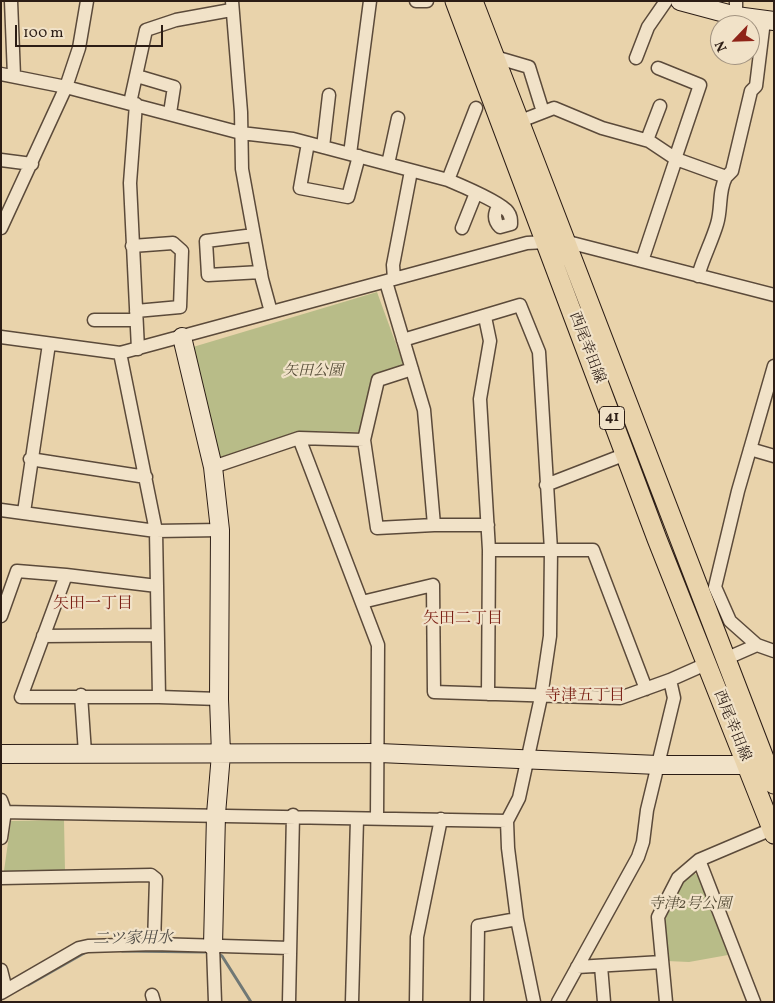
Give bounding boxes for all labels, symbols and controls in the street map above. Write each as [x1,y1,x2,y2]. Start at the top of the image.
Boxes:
scale bar [18,15,165,47]
north arrow [710,15,760,65]
text: 100 m [23,23,63,44]
text: N [711,37,733,54]
street label: 西尾幸田線 [564,310,608,386]
park label: 矢田公園 [283,363,343,381]
road number: 41 [600,406,624,429]
district label: 矢田一丁目 [53,595,133,615]
district label: 矢田二丁目 [423,610,503,630]
district label: 寺津五丁目 [545,687,625,707]
street label: 西尾幸田線 [709,688,753,764]
park label: 寺津2号公園 [649,896,731,914]
water label: 二ツ家用水 [93,930,173,950]

